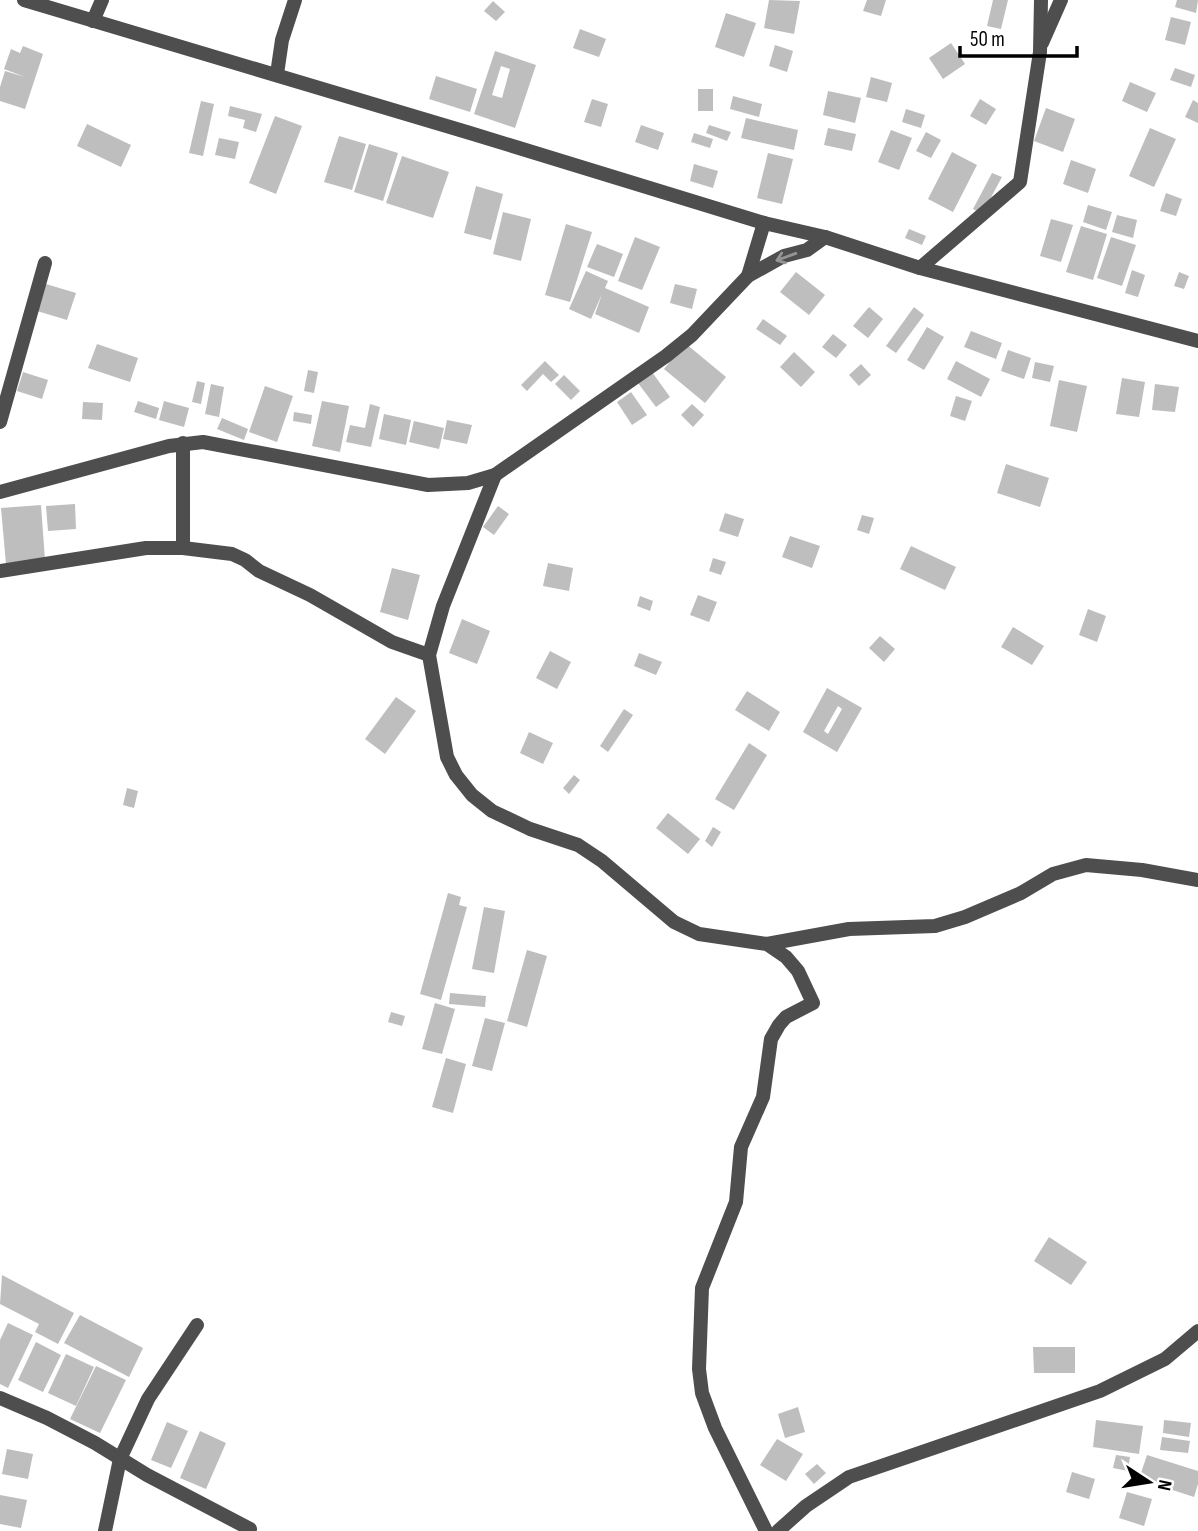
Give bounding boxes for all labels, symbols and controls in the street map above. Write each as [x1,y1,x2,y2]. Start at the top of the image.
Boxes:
scale bar [960,14,1077,58]
text: 50 m [970,27,1005,52]
one-way arrow [776,252,798,264]
north arrow [1114,1447,1184,1517]
text: N [1152,1478,1176,1493]

